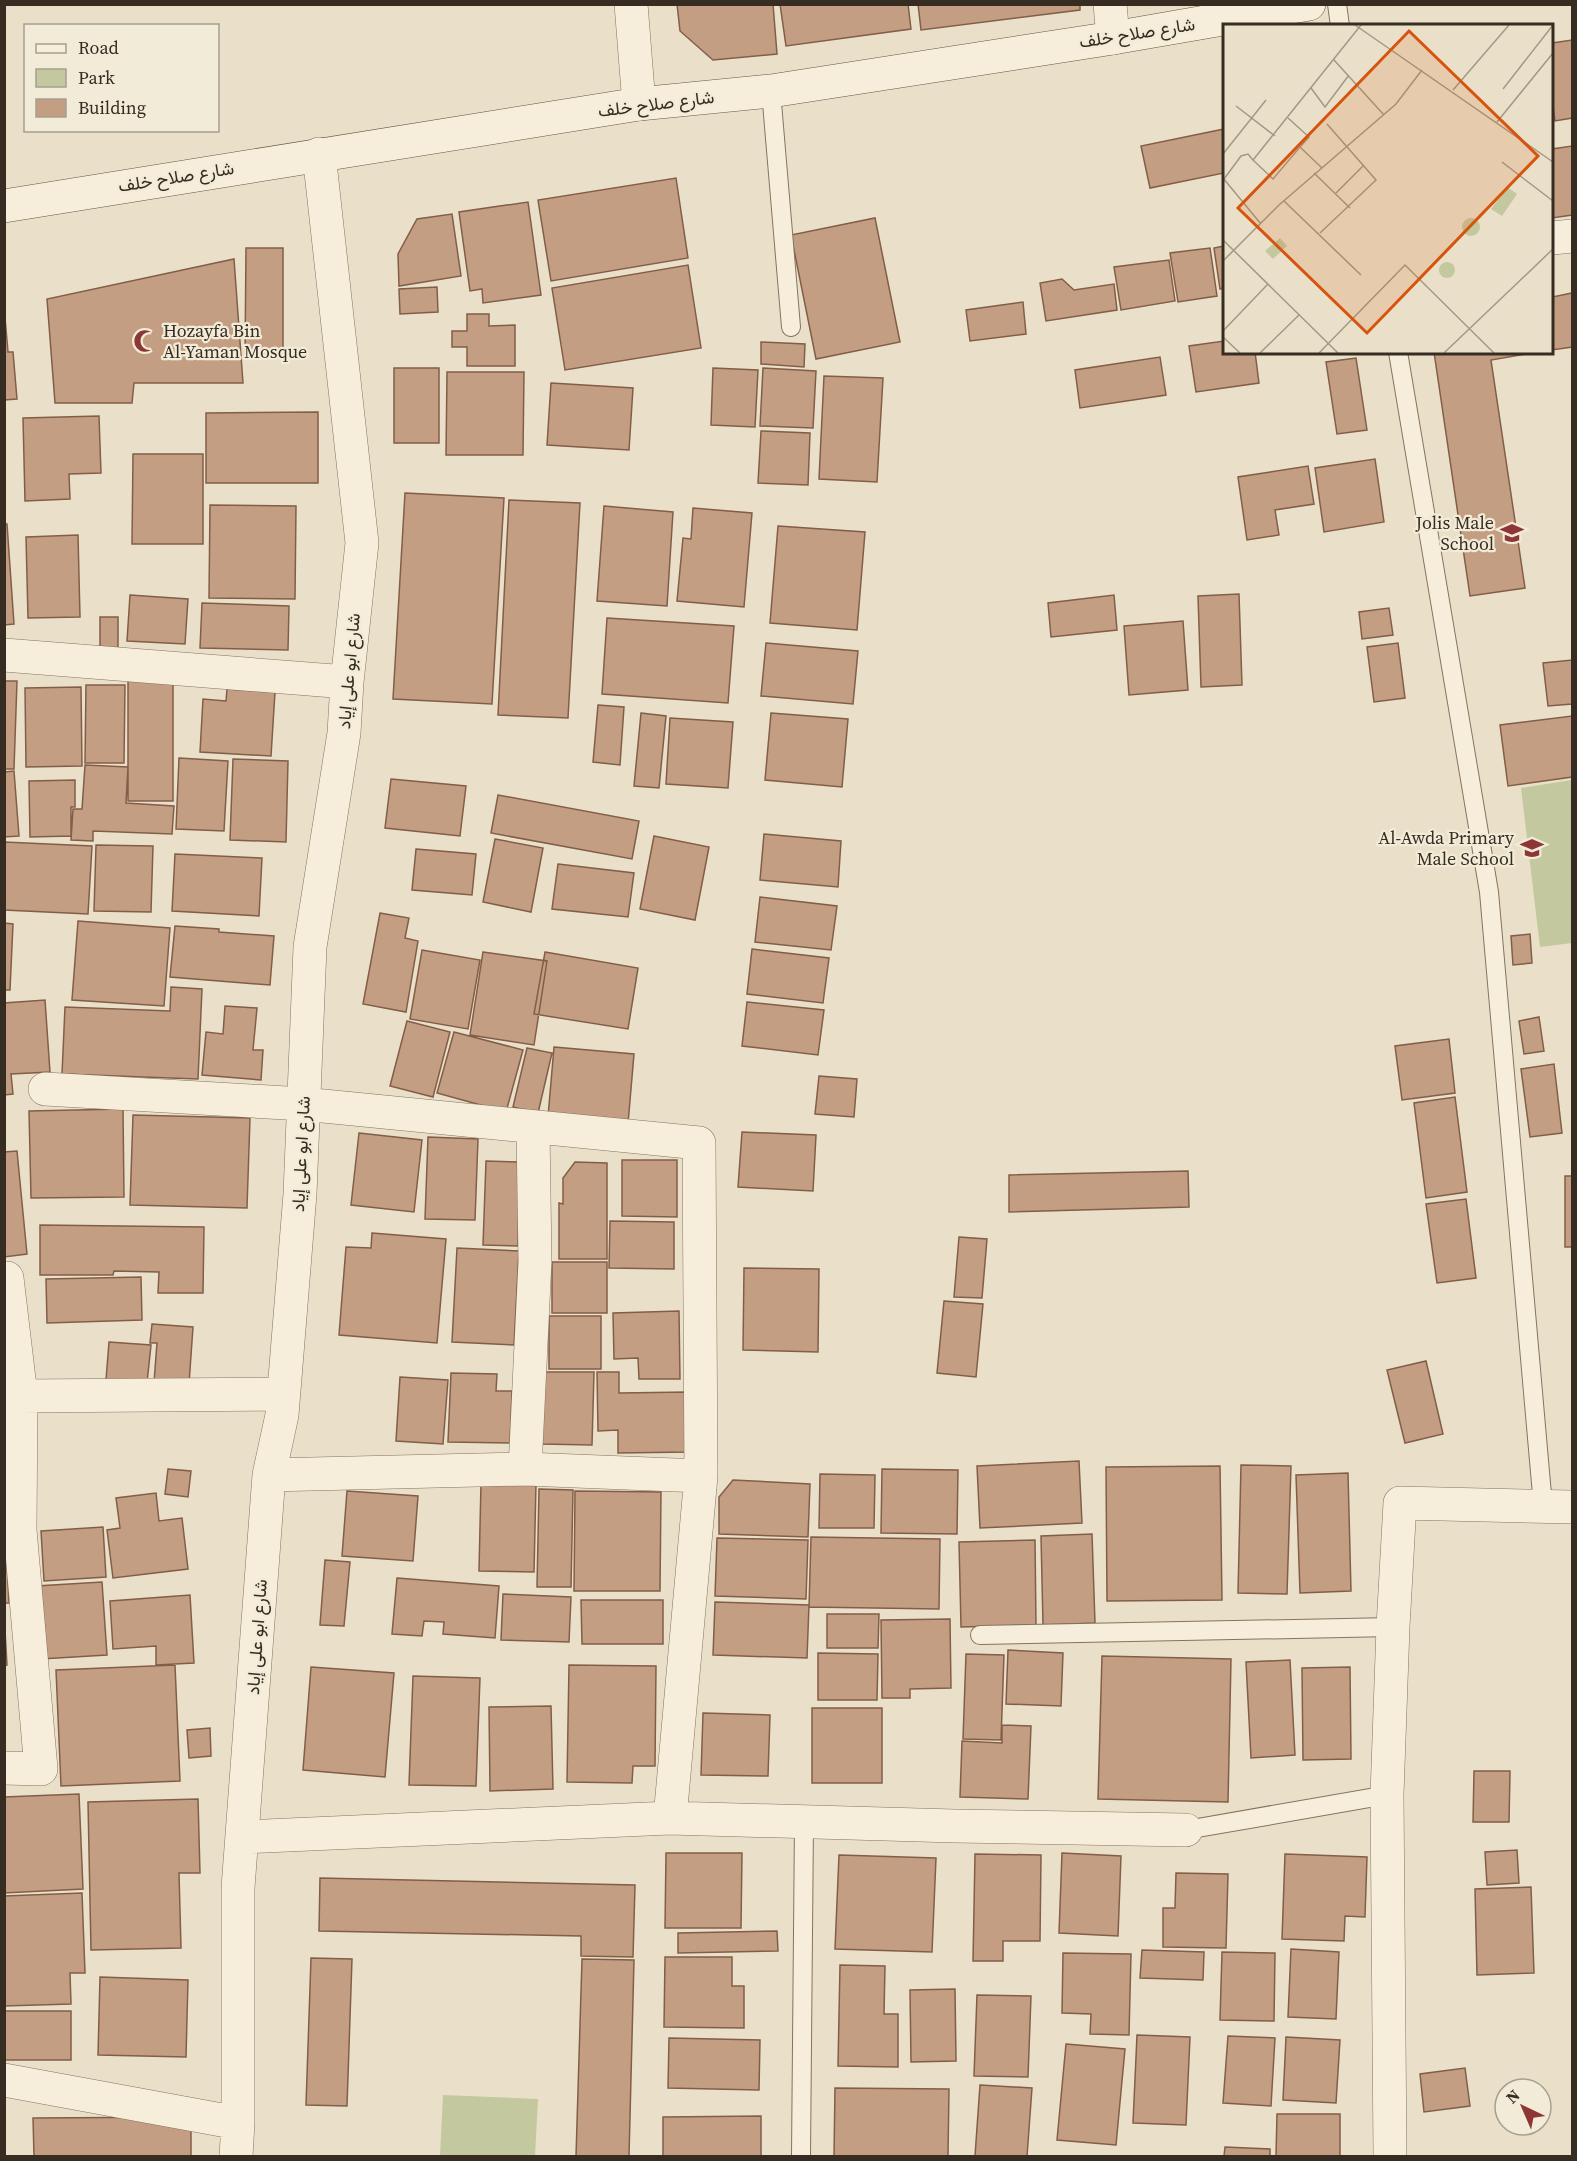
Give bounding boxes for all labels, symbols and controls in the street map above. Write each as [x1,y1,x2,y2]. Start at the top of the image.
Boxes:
street label: شارع صلاح خلف [1077,11,1197,54]
legend [24,24,219,132]
inset map [1223,24,1553,354]
text: Road [78,35,119,60]
text: Park [78,65,115,90]
street label: شارع صلاح خلف [596,84,716,123]
text: Building [78,95,146,120]
street label: شارع صلاح خلف [116,155,236,198]
place label: Hozayfa Bin Al-Yaman Mosque [163,318,307,364]
mosque icon: Hozayfa Bin Al-Yaman Mosque [132,328,158,354]
place label: Jolis Male School [1415,510,1494,556]
school or university icon: Jolis Male School [1499,520,1525,546]
street label: شارع ابو على إياد [331,612,366,730]
place label: Al-Awda Primary Male School [1378,825,1515,871]
school or university icon: Al-Awda Primary Male School [1519,835,1545,861]
street label: شارع ابو على إياد [285,1095,316,1213]
street label: شارع ابو على إياد [240,1578,273,1696]
north arrow [1493,2077,1553,2137]
text: N [1501,2084,1525,2108]

